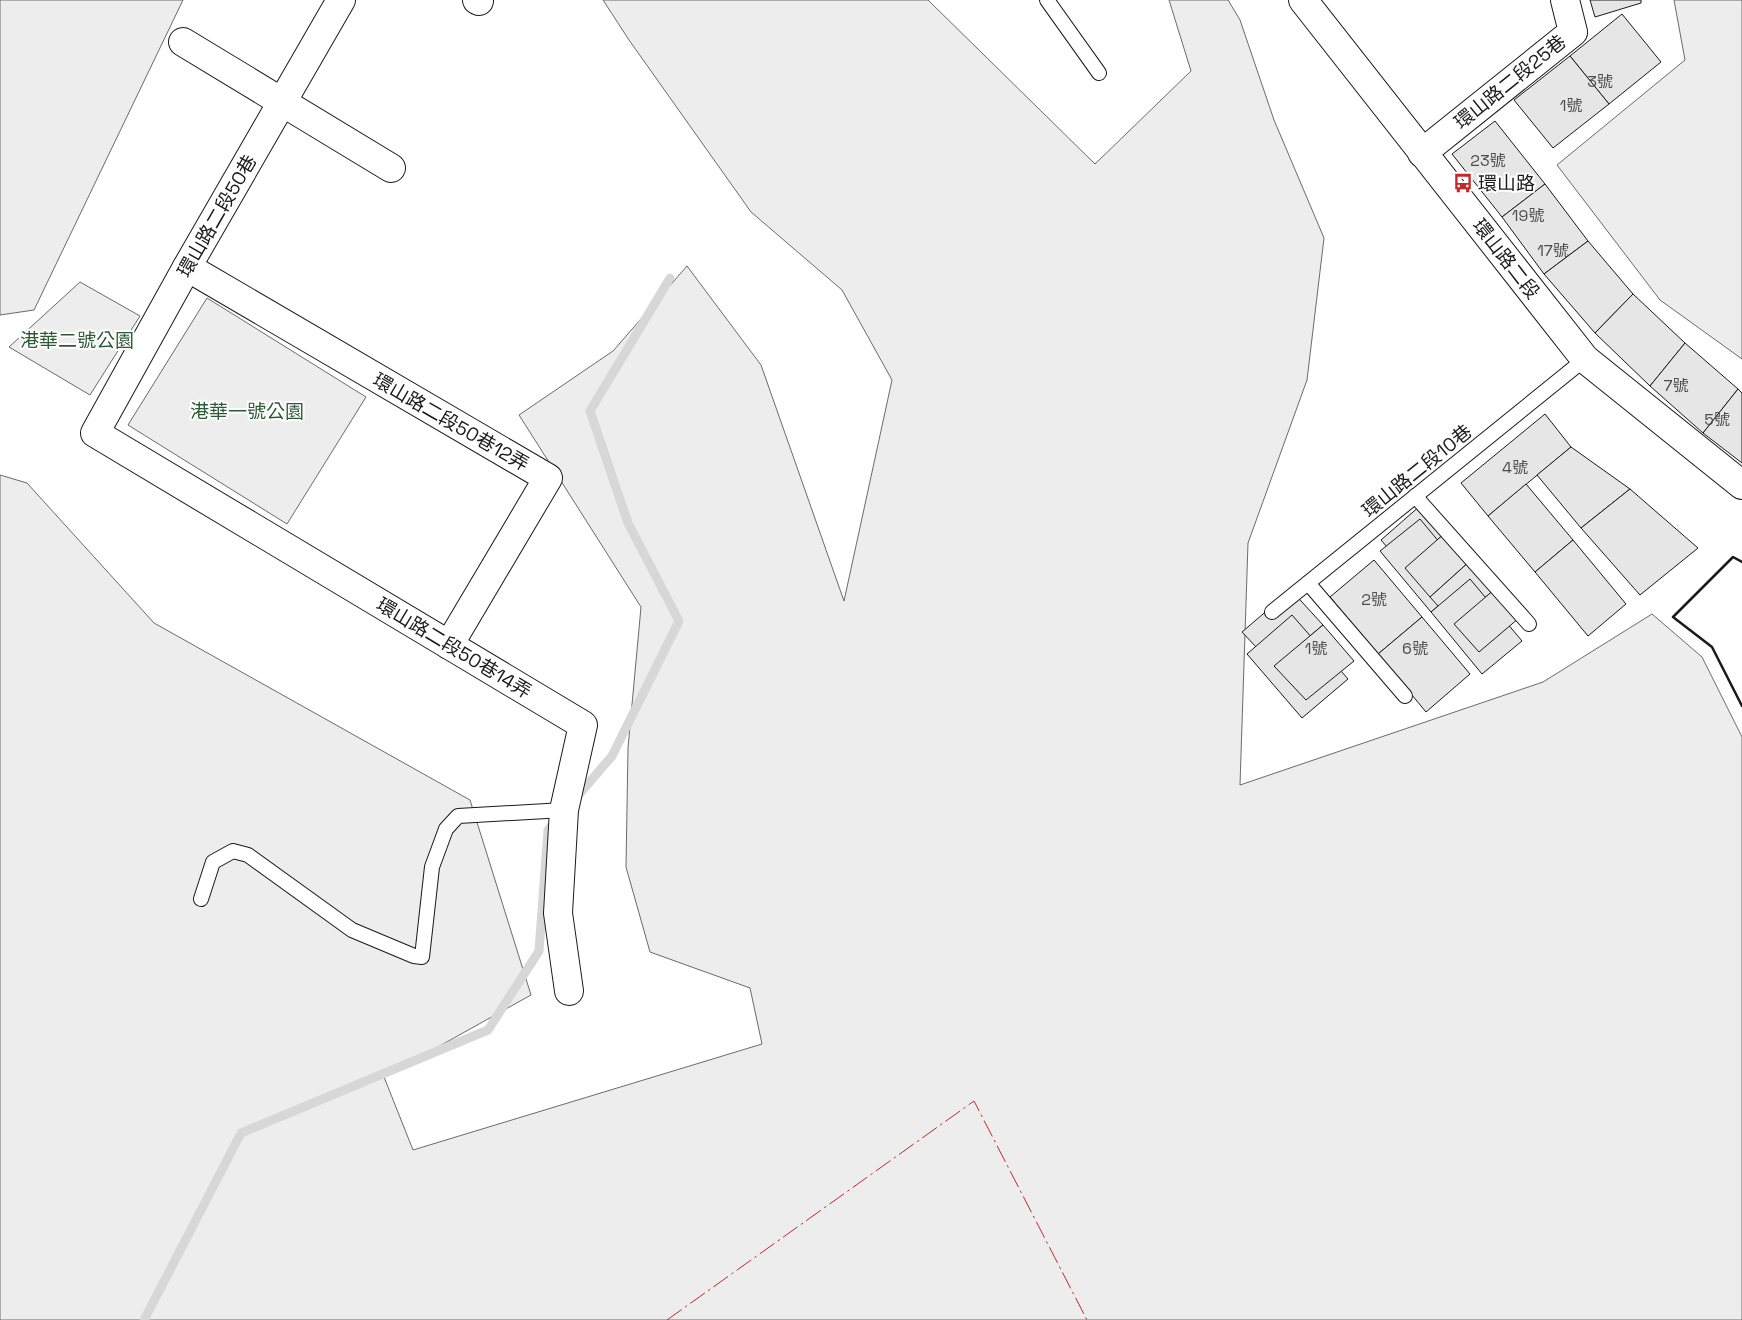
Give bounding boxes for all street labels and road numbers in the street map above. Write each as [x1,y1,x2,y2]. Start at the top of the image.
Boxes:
street label: 環山路二段25巷 [1449,29,1571,135]
street label: 環山路二段50巷 [172,150,262,282]
street label: 環山路二段 [1467,214,1545,304]
street label: 環山路二段50巷12弄 [369,367,533,477]
street label: 環山路二段10巷 [1357,419,1477,523]
street label: 環山路二段50巷14弄 [372,592,536,704]

